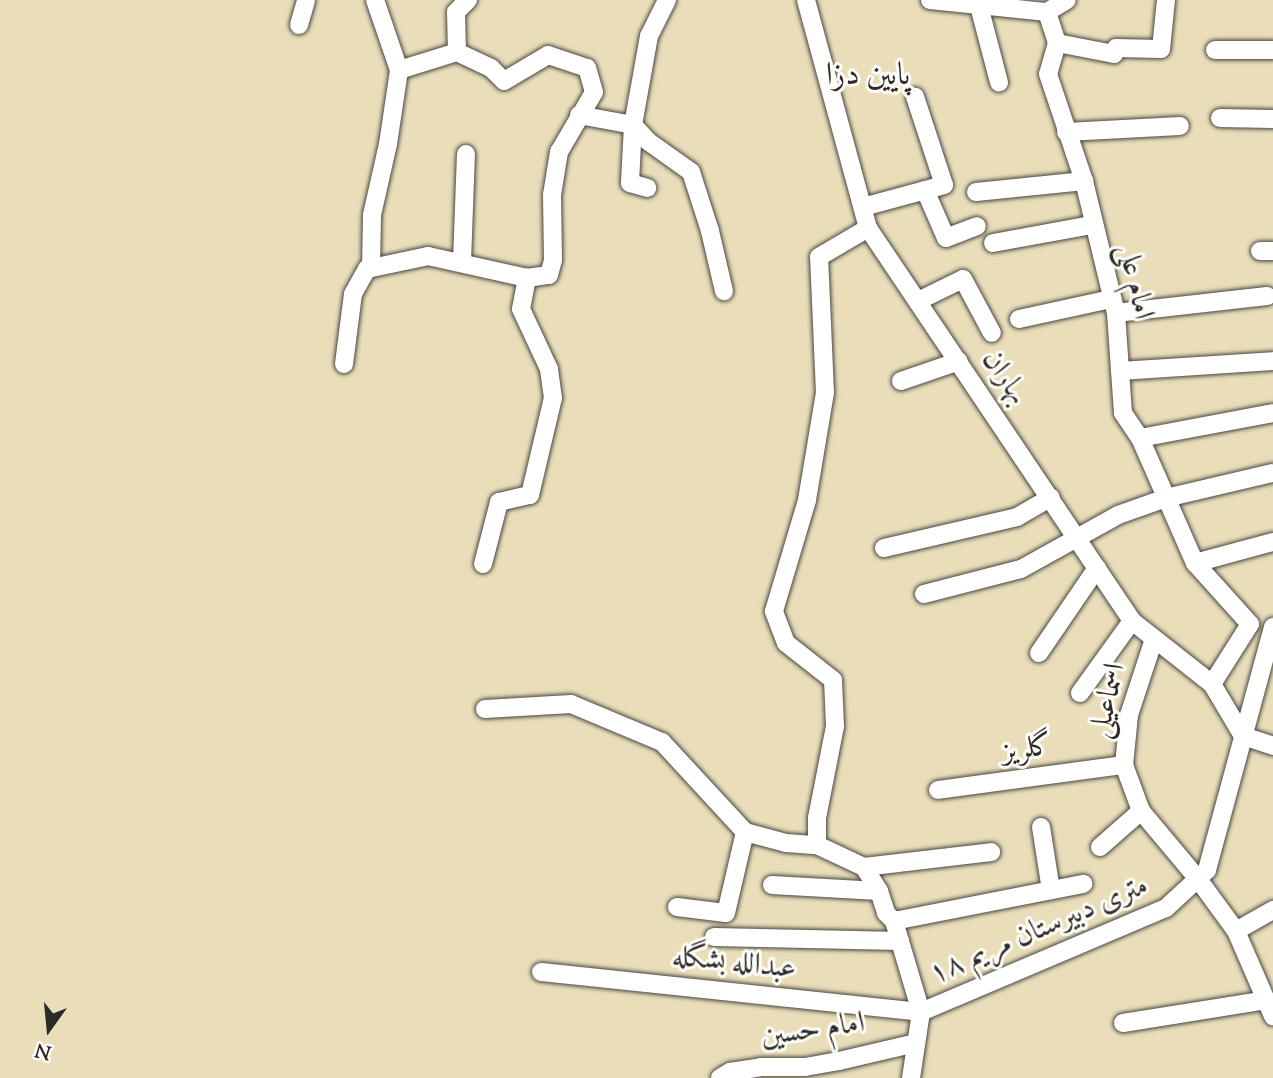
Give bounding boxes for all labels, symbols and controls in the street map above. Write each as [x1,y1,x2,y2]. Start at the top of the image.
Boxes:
district label: پایین دزا [826,57,910,95]
street label: امام علی [1108,241,1160,323]
street label: بهاران [973,344,1035,412]
street label: اسماعیلی [1083,660,1135,742]
street label: گلریز [1000,729,1054,771]
street label: ۱۸ متری دبیرستان مریم [924,869,1154,993]
street label: عبدالله بشگله [670,940,798,988]
north arrow [14,994,84,1064]
street label: امام حسین [759,1006,867,1056]
text: N [33,1035,54,1065]

